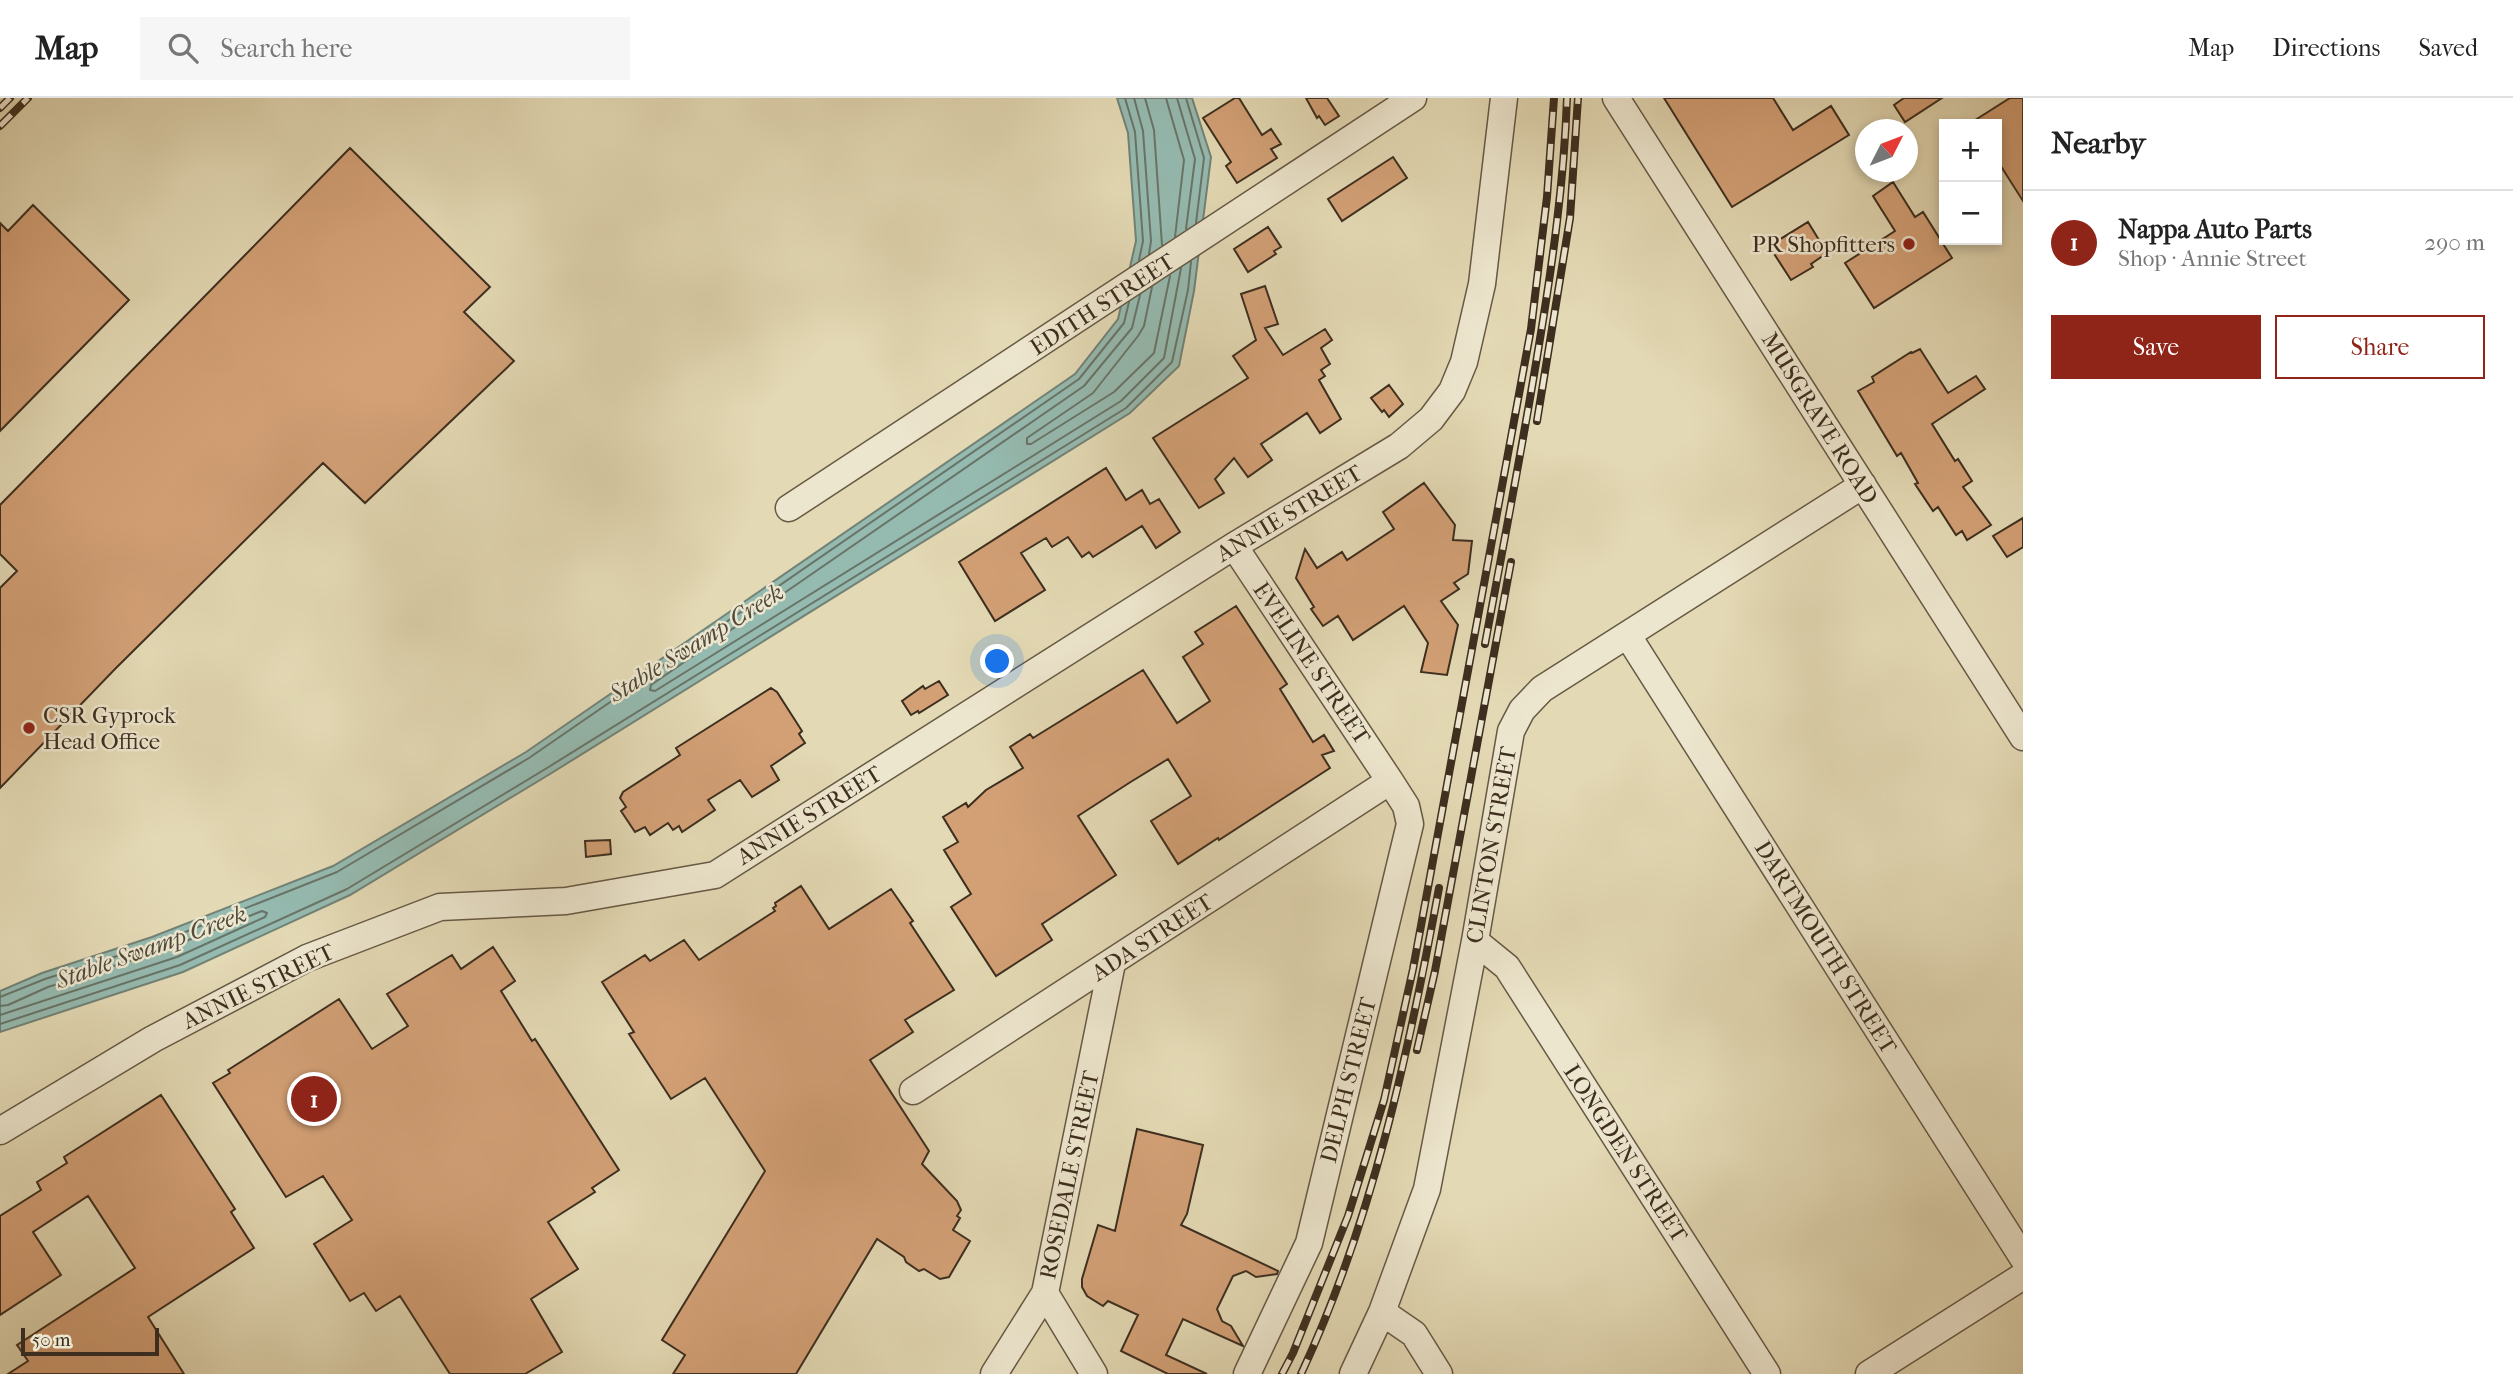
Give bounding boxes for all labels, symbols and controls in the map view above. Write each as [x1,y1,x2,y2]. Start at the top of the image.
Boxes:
search box [140,17,630,80]
text: Map [35,29,98,68]
icon: search [164,29,202,67]
text: Search here [220,33,352,64]
text: Map [2188,34,2234,62]
text: Directions [2272,34,2380,62]
text: Saved [2418,34,2478,62]
north arrow [1855,119,1918,182]
map controls [1939,119,2002,245]
button: + [1939,119,2002,182]
text: Nearby [2051,126,2146,161]
button: − [1939,182,2002,245]
text: Nappa Auto Parts [2118,214,2312,245]
text: 1 [2070,229,2078,256]
text: 290 m [2424,229,2485,256]
place label: PR Shopfitters [1752,231,1895,258]
marker: PR Shopfitters [1901,236,1917,252]
text: Shop · Annie Street [2118,245,2307,272]
street label: EDITH STREET [1025,247,1180,361]
button: Save [2051,315,2261,379]
button: Share [2275,315,2485,379]
street label: MUSGRAVE ROAD [1756,327,1883,509]
street label: ANNIE STREET [1211,459,1368,568]
street label: EVELINE STREET [1247,577,1376,750]
water label: Stable Swamp Creek [602,578,789,709]
your location [980,644,1014,678]
place label: CSR Gyprock Head Office [43,702,177,755]
marker: CSR Gyprock Head Office [21,720,37,736]
street label: CLINTON STREET [1461,744,1522,946]
street label: ANNIE STREET [731,760,887,871]
street label: DARTMOUTH STREET [1749,836,1902,1059]
street label: ADA STREET [1086,888,1218,987]
water label: Stable Swamp Creek [51,899,250,995]
street label: ANNIE STREET [177,938,339,1035]
street label: DELPH STREET [1315,994,1382,1166]
street label: LONGDEN STREET [1558,1059,1693,1248]
street label: ROSEDALE STREET [1034,1068,1105,1282]
pin: 1 [291,1073,337,1125]
scale bar [21,1325,159,1357]
text: 50 m [32,1329,71,1351]

